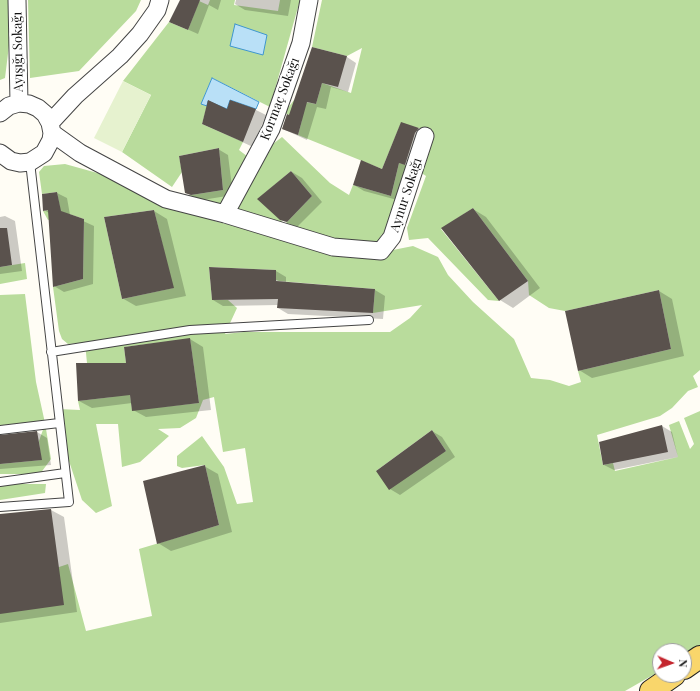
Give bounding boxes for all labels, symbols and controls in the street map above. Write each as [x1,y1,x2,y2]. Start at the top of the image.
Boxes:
street label: Ayışığı Sokağı [10,12,26,92]
street label: Kormaç Sokağı [257,56,303,142]
street label: Aynur Sokağı [387,156,425,234]
north arrow [652,643,692,683]
text: N [676,659,691,668]

